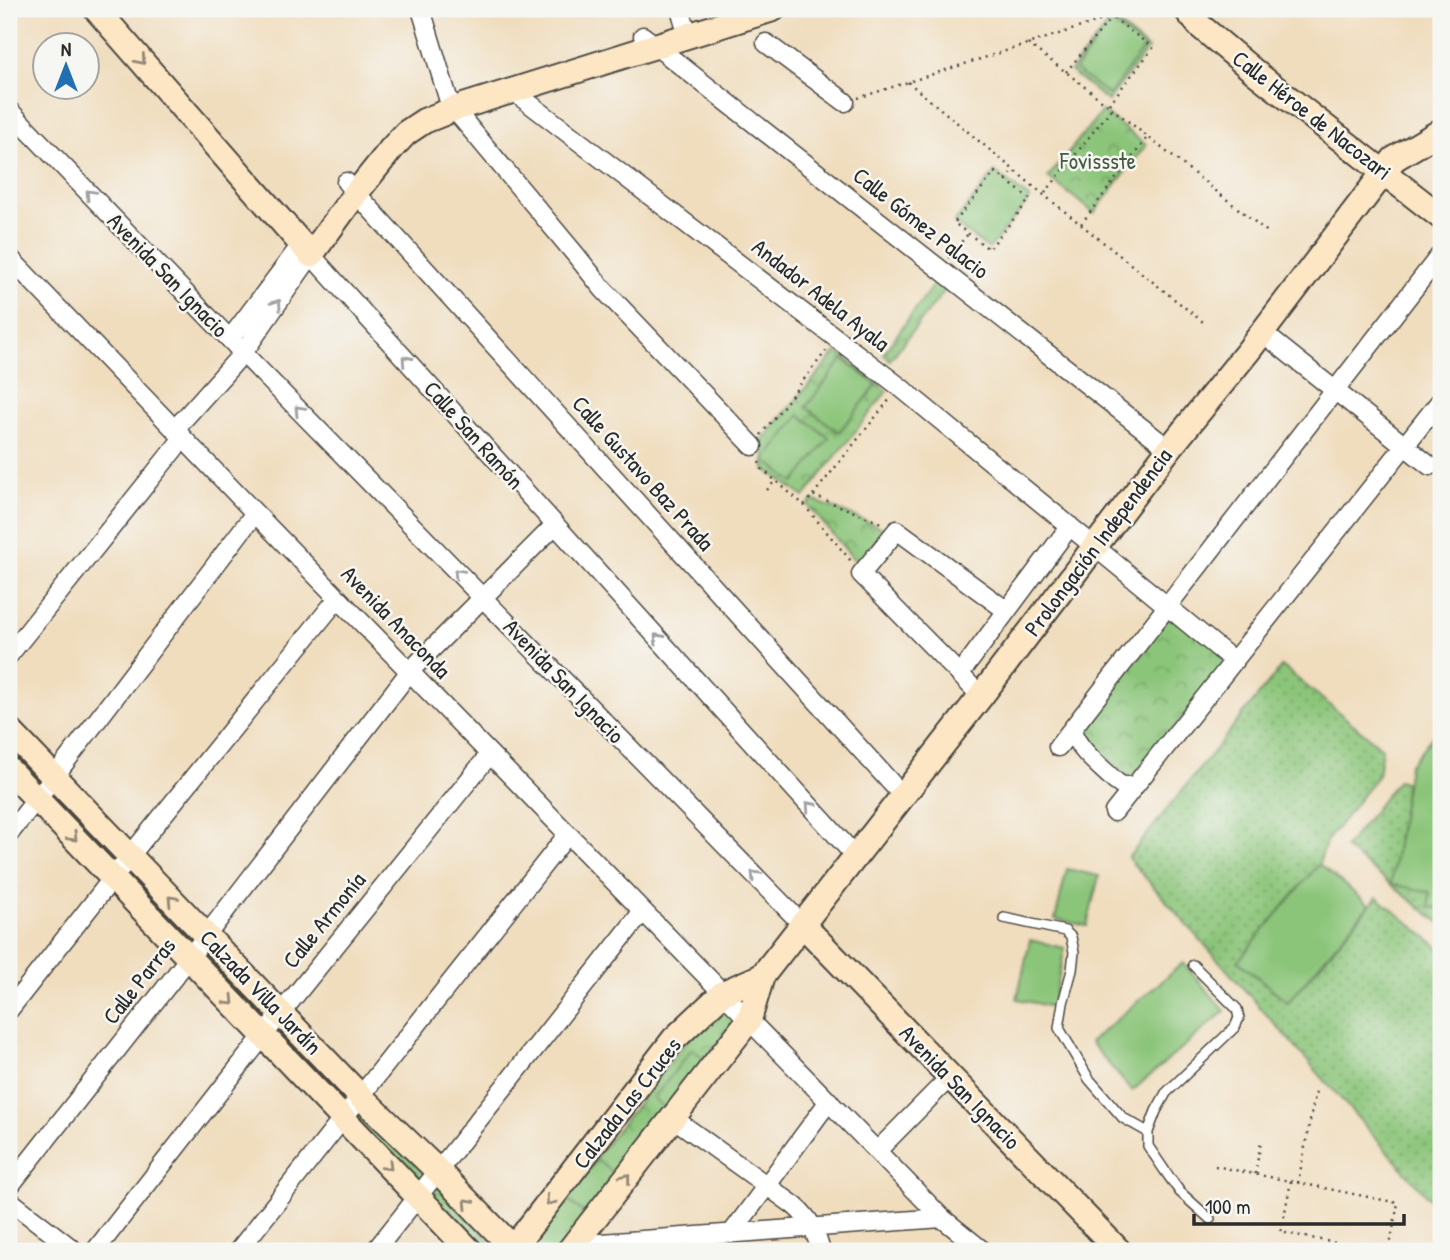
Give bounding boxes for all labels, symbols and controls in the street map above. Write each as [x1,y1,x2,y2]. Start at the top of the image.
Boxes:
north arrow [32,32,102,102]
text: N [61,36,71,62]
street label: Calle Héroe de Nacozari [1226,43,1398,187]
one-way arrow [133,52,145,65]
park label: Fovissste [1059,145,1136,176]
street label: Calle Gómez Palacio [847,160,996,286]
one-way arrow [85,189,98,202]
street label: Avenida San Ignacio [101,206,236,344]
street label: Andador Adela Ayala [746,231,897,358]
one-way arrow [269,299,281,312]
one-way arrow [402,355,414,368]
street label: Calle San Ramón [417,374,531,496]
street label: Calle Gustavo Baz Prada [565,389,721,557]
one-way arrow [295,405,308,418]
street label: Prolongación Independencia [1017,441,1179,642]
street label: Avenida Anaconda [335,559,458,685]
one-way arrow [454,568,467,581]
street label: Avenida San Ignacio [497,612,632,750]
one-way arrow [653,633,666,646]
one-way arrow [806,801,819,814]
one-way arrow [64,829,77,842]
street label: Calle Armonía [275,865,372,974]
one-way arrow [750,870,763,883]
one-way arrow [168,895,181,908]
street label: Calzada Villa Jardín [194,922,329,1061]
street label: Calle Parras [95,931,182,1030]
one-way arrow [222,993,235,1006]
street label: Avenida San Ignacio [893,1018,1028,1156]
street label: Calzada Las Cruces [565,1030,688,1175]
one-way arrow [379,1157,392,1170]
one-way arrow [618,1173,631,1186]
scale bar [1194,1183,1404,1227]
text: 100 m [1205,1192,1251,1221]
one-way arrow [545,1193,558,1206]
one-way arrow [464,1198,477,1211]

